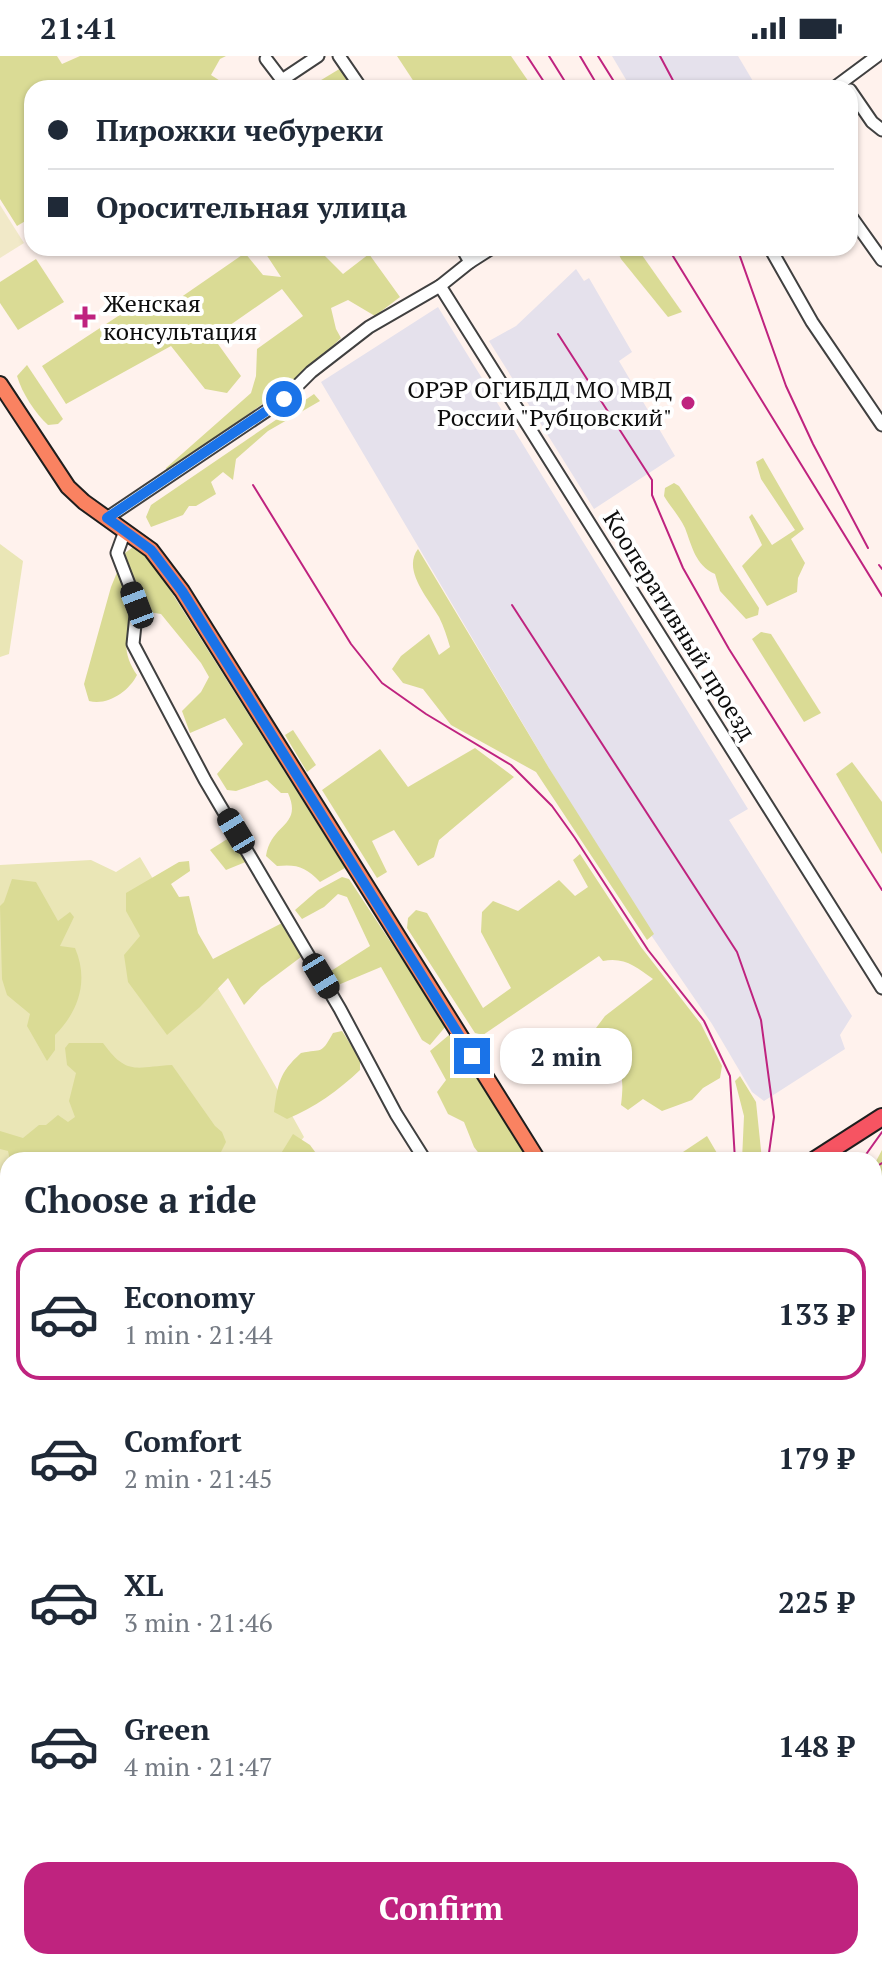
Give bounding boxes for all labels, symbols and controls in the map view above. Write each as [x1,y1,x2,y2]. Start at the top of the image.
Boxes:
text: 21:41 [40,8,118,48]
text: Пирожки чебуреки [96,110,384,150]
text: Оросительная улица [96,187,407,227]
place label: Женская консультация [103,287,257,347]
marker: Женская консультация [74,306,96,328]
place label: ОРЭР ОГИБДД МО МВД России "Рубцовский" [407,373,673,433]
route start [266,381,302,417]
marker: ОРЭР ОГИБДД МО МВД России "Рубцовский" [679,394,697,412]
street label: Кооперативный проезд [596,504,764,746]
car [117,578,157,632]
car [213,804,259,858]
car [298,949,344,1003]
callout: 2 min [500,1028,632,1084]
route end [454,1038,490,1074]
text: 2 min [530,1039,602,1073]
text: Choose a ride [24,1176,257,1223]
text: Economy [124,1277,255,1317]
icon: car [28,1278,100,1350]
text: 133 ₽ [778,1294,854,1334]
text: 1 min · 21:44 [124,1317,273,1351]
text: Comfort [124,1421,242,1461]
icon: car [28,1422,100,1494]
text: 179 ₽ [778,1438,854,1478]
text: 2 min · 21:45 [124,1461,273,1495]
text: XL [124,1565,163,1605]
icon: car [28,1566,100,1638]
text: 225 ₽ [778,1582,854,1622]
text: 3 min · 21:46 [124,1605,273,1639]
text: Green [124,1709,210,1749]
icon: car [28,1710,100,1782]
text: 148 ₽ [778,1726,854,1766]
text: 4 min · 21:47 [124,1749,273,1783]
button: Confirm [24,1862,858,1954]

